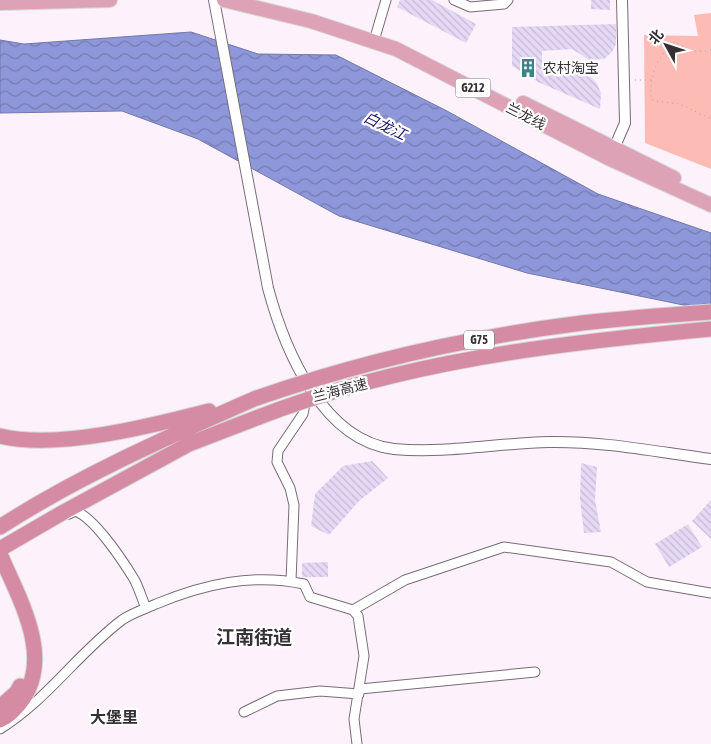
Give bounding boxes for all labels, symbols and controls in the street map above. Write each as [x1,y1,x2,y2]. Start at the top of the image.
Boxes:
north arrow [641,20,691,70]
text: 北 [645,26,667,47]
building icon: 农村淘宝 [517,57,539,79]
place label: 农村淘宝 [543,60,599,76]
road number: G212 [456,78,490,98]
street label: 兰龙线 [504,99,548,133]
water label: 白龙江 [361,108,411,144]
road number: G75 [464,330,494,350]
street label: 兰海高速 [311,375,369,405]
district label: 江南街道 [216,626,292,648]
district label: 大堡里 [90,708,138,726]

